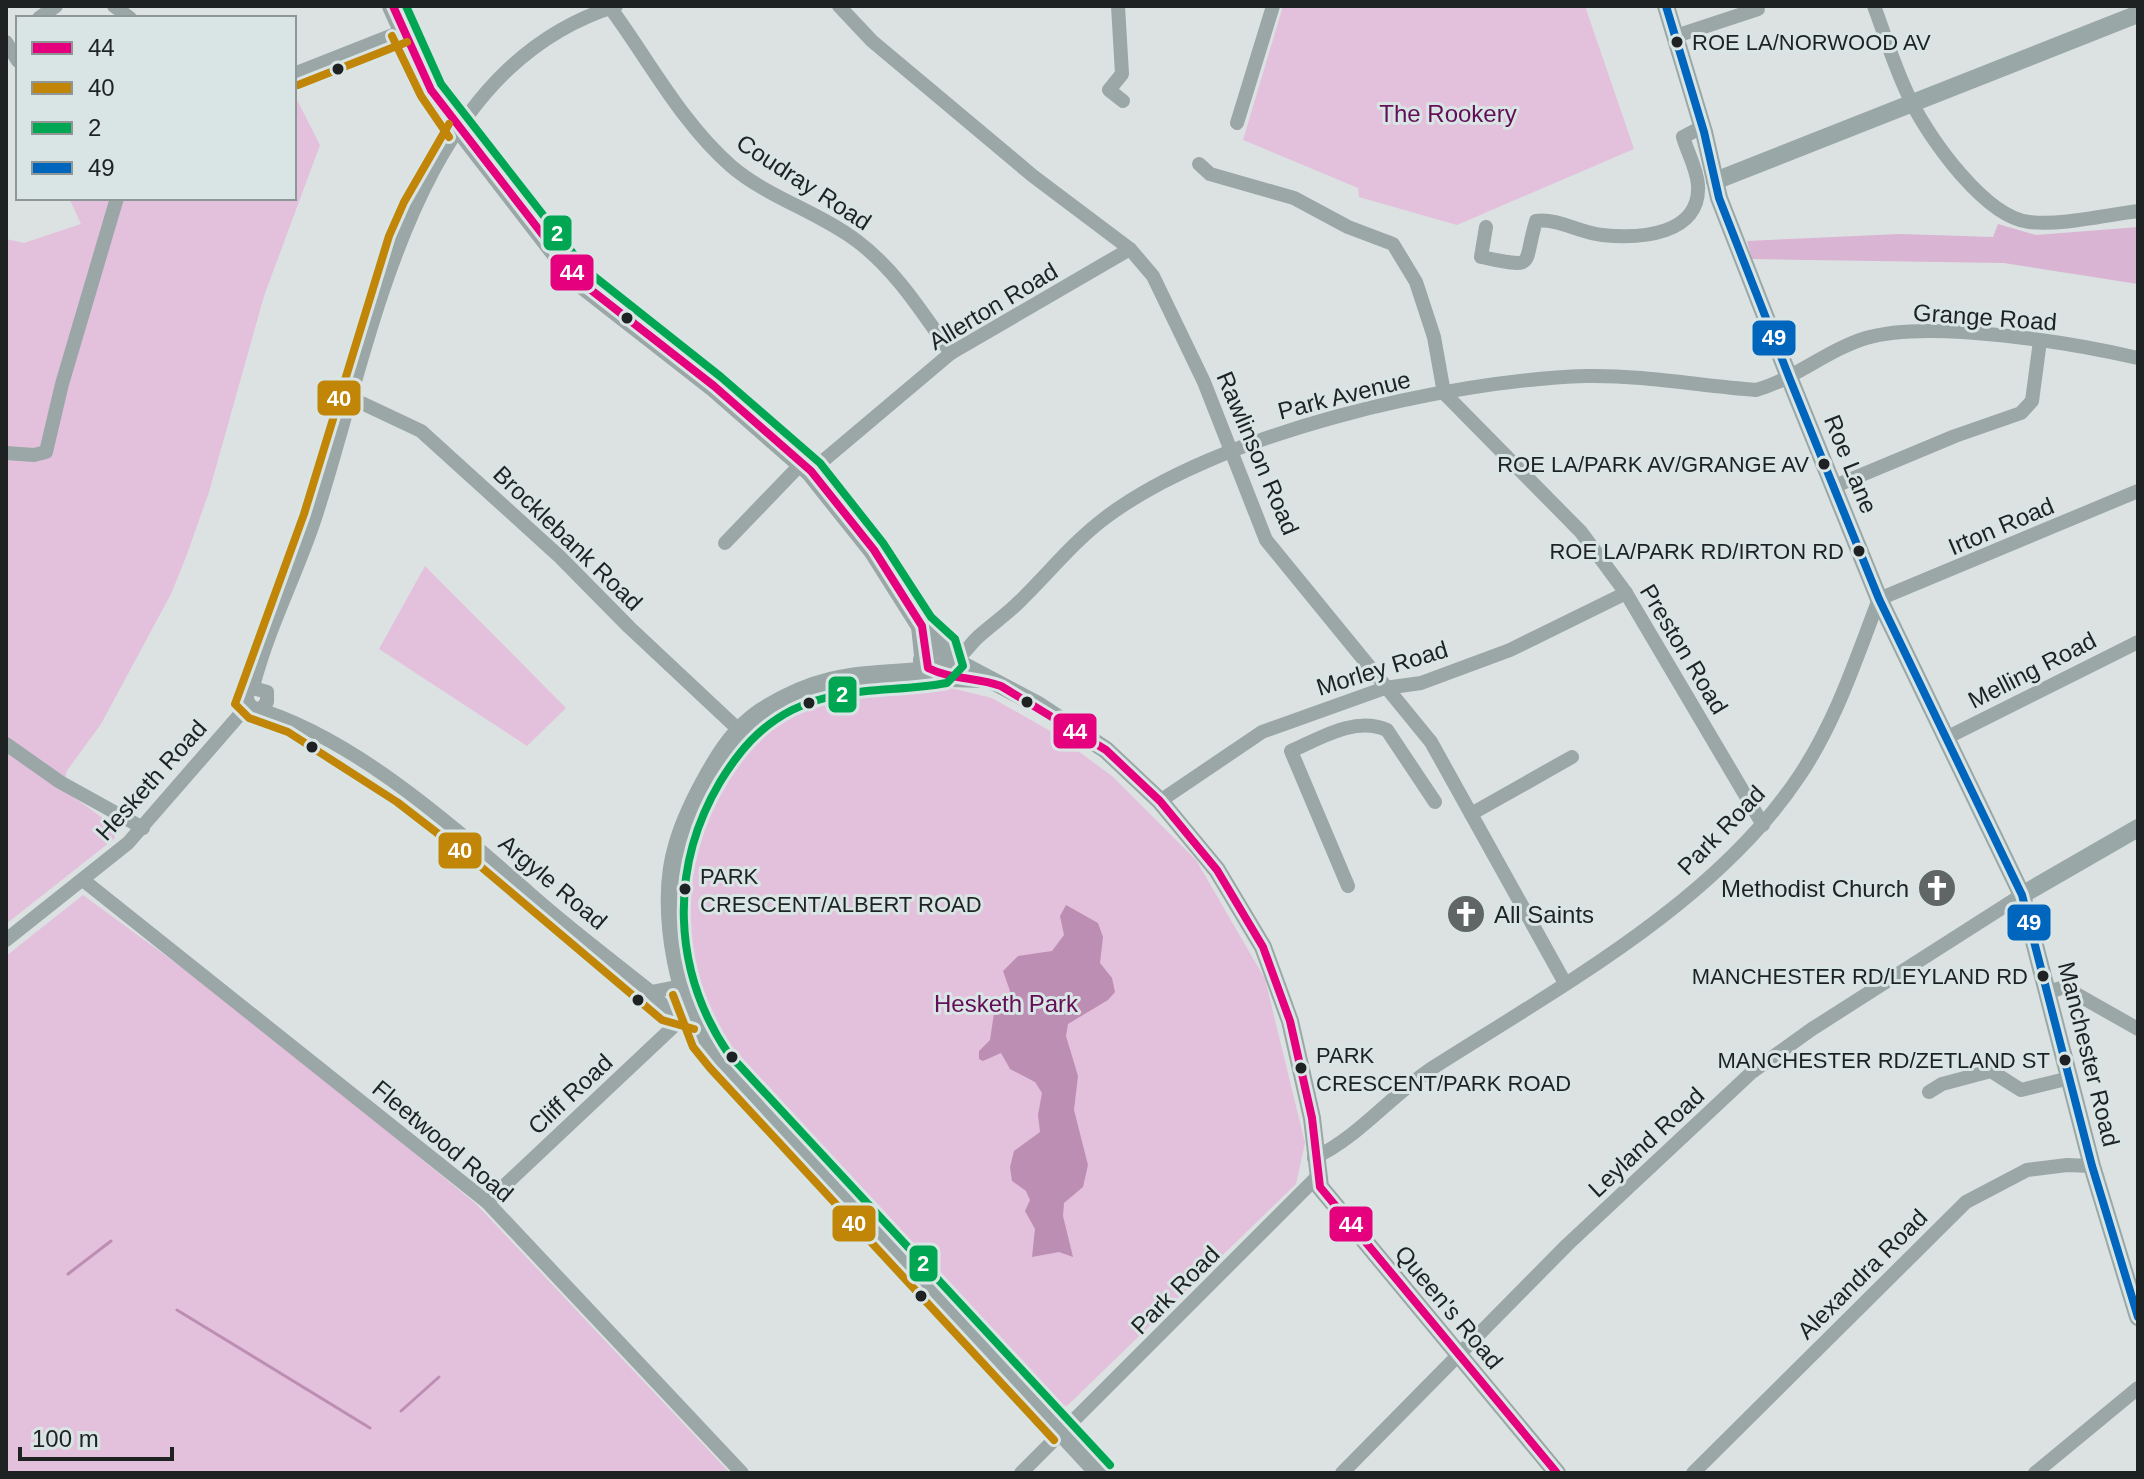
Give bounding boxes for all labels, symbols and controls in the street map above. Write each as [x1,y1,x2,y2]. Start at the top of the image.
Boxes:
legend [16,16,296,200]
place label: ROE LA/NORWOOD AV [1692,30,1931,55]
text: 44 [88,34,115,61]
marker: ROE LA/NORWOOD AV [1669,34,1685,50]
unlabelled marker [330,61,346,77]
text: 40 [88,74,115,101]
park label: The Rookery [1379,100,1517,127]
text: 2 [88,114,101,141]
street label: Coudray Road [732,129,876,235]
text: 49 [88,154,115,181]
line badge: 2 [542,214,573,252]
text: 2 [551,221,563,246]
line badge: 44 [549,253,595,292]
street label: Allerton Road [924,257,1062,355]
text: 44 [560,260,585,285]
street label: Grange Road [1912,299,2058,335]
unlabelled marker [619,310,635,326]
line badge: 49 [1751,319,1797,357]
text: 49 [1762,325,1786,350]
street label: Park Avenue [1275,365,1413,425]
street label: Rawlinson Road [1211,367,1305,539]
line badge: 40 [316,379,362,417]
text: 40 [327,386,351,411]
street label: Roe Lane [1819,411,1883,517]
place label: ROE LA/PARK AV/GRANGE AV [1497,452,1809,477]
marker: ROE LA/PARK AV/GRANGE AV [1816,456,1832,472]
street label: Brocklebank Road [488,460,648,616]
street label: Irton Road [1944,492,2058,560]
place label: ROE LA/PARK RD/IRTON RD [1549,539,1844,564]
marker: ROE LA/PARK RD/IRTON RD [1851,543,1867,559]
street label: Preston Road [1635,579,1733,719]
street label: Melling Road [1963,626,2101,714]
street label: Morley Road [1313,635,1451,701]
line badge: 2 [827,675,858,714]
text: 2 [836,682,848,707]
unlabelled marker [1019,694,1035,710]
unlabelled marker [801,695,817,711]
line badge: 44 [1052,712,1098,750]
street label: Hesketh Road [90,714,212,846]
text: 44 [1063,719,1088,744]
unlabelled marker [304,739,320,755]
street label: Park Road [1672,780,1770,880]
street label: Argyle Road [494,829,612,935]
line badge: 40 [437,831,483,870]
text: 40 [448,838,472,863]
place label: PARK CRESCENT/ALBERT ROAD [700,864,982,917]
church icon: Methodist Church [1916,867,1958,909]
place label: Methodist Church [1721,875,1909,902]
marker: PARK CRESCENT/ALBERT ROAD [677,881,693,897]
church icon: All Saints [1445,893,1487,935]
place label: All Saints [1494,901,1594,928]
line badge: 49 [2006,903,2052,942]
text: 49 [2017,910,2041,935]
street label: Manchester Road [2053,959,2125,1149]
place label: MANCHESTER RD/LEYLAND RD [1692,964,2028,989]
marker: MANCHESTER RD/LEYLAND RD [2035,968,2051,984]
park label: Hesketh Park [934,990,1079,1017]
unlabelled marker [630,992,646,1008]
place label: PARK CRESCENT/PARK ROAD [1316,1043,1571,1096]
street label: Cliff Road [522,1048,618,1140]
place label: MANCHESTER RD/ZETLAND ST [1718,1048,2050,1073]
unlabelled marker [724,1049,740,1065]
marker: MANCHESTER RD/ZETLAND ST [2057,1052,2073,1068]
marker: PARK CRESCENT/PARK ROAD [1293,1060,1309,1076]
street label: Fleetwood Road [367,1074,519,1208]
street label: Leyland Road [1583,1082,1709,1202]
line badge: 40 [831,1204,877,1243]
street label: Alexandra Road [1792,1204,1932,1344]
line badge: 44 [1328,1205,1374,1243]
text: 40 [842,1211,866,1236]
text: 44 [1339,1212,1364,1237]
street label: Park Road [1125,1240,1225,1340]
street label: Queen's Road [1390,1240,1508,1374]
line badge: 2 [908,1244,939,1283]
text: 2 [917,1251,929,1276]
unlabelled marker [913,1288,929,1304]
scale bar [20,1411,172,1461]
text: 100 m [32,1425,99,1452]

